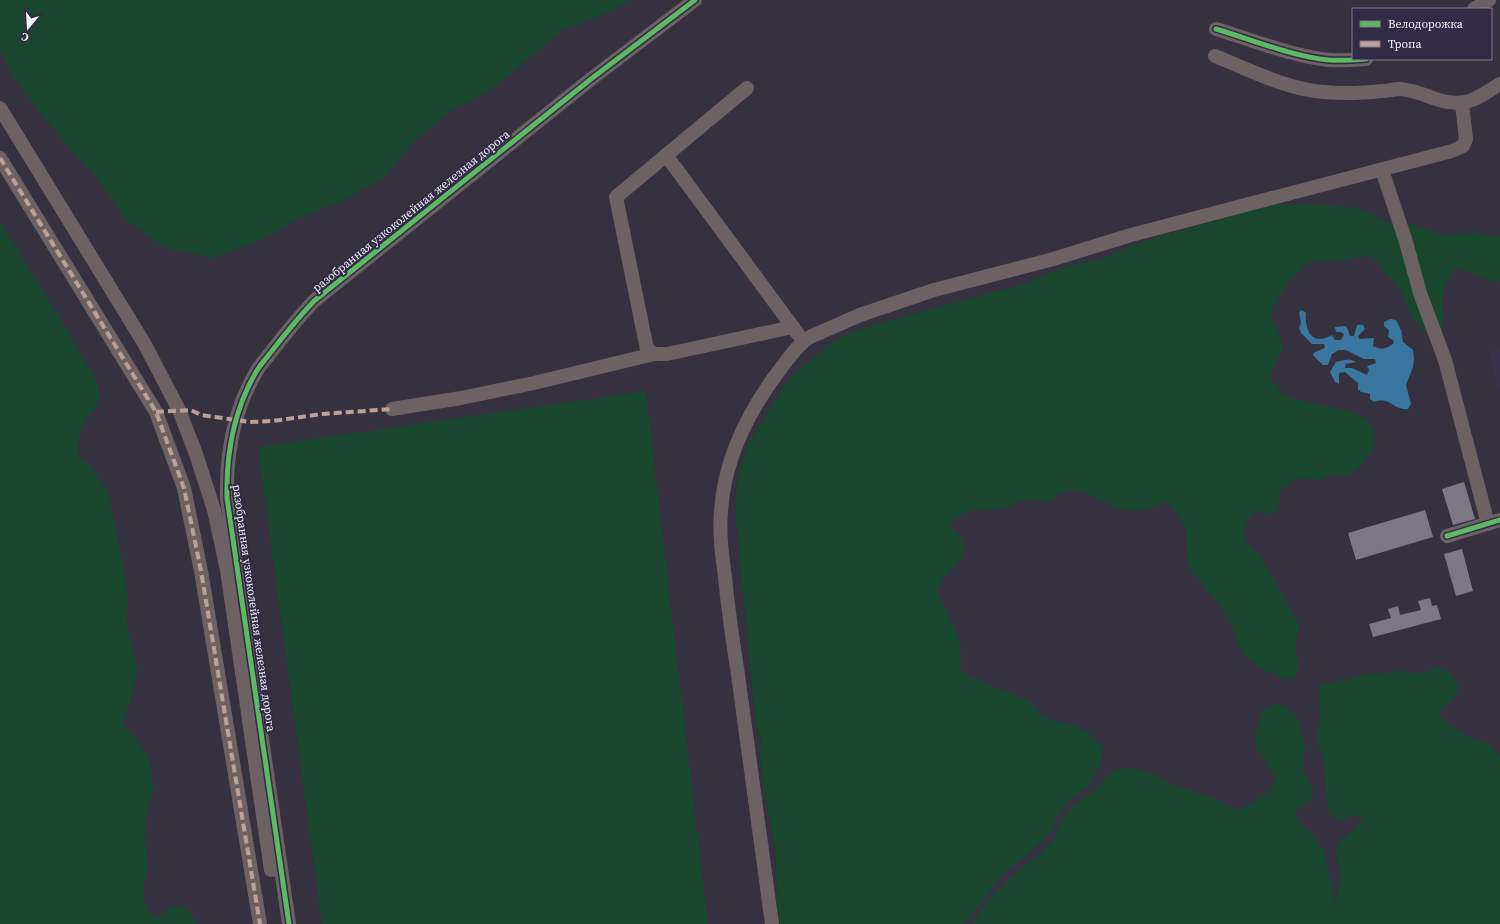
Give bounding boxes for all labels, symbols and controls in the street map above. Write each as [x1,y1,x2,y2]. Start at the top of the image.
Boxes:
north arrow [8,8,48,48]
legend [1352,8,1492,60]
text: Велодорожка [1388,16,1464,32]
text: С [19,29,31,45]
text: Тропа [1388,36,1423,52]
street label: разобранная узкоколейная железная дорога [309,126,514,296]
street label: разобранная узкоколейная железная дорога [229,483,279,734]

